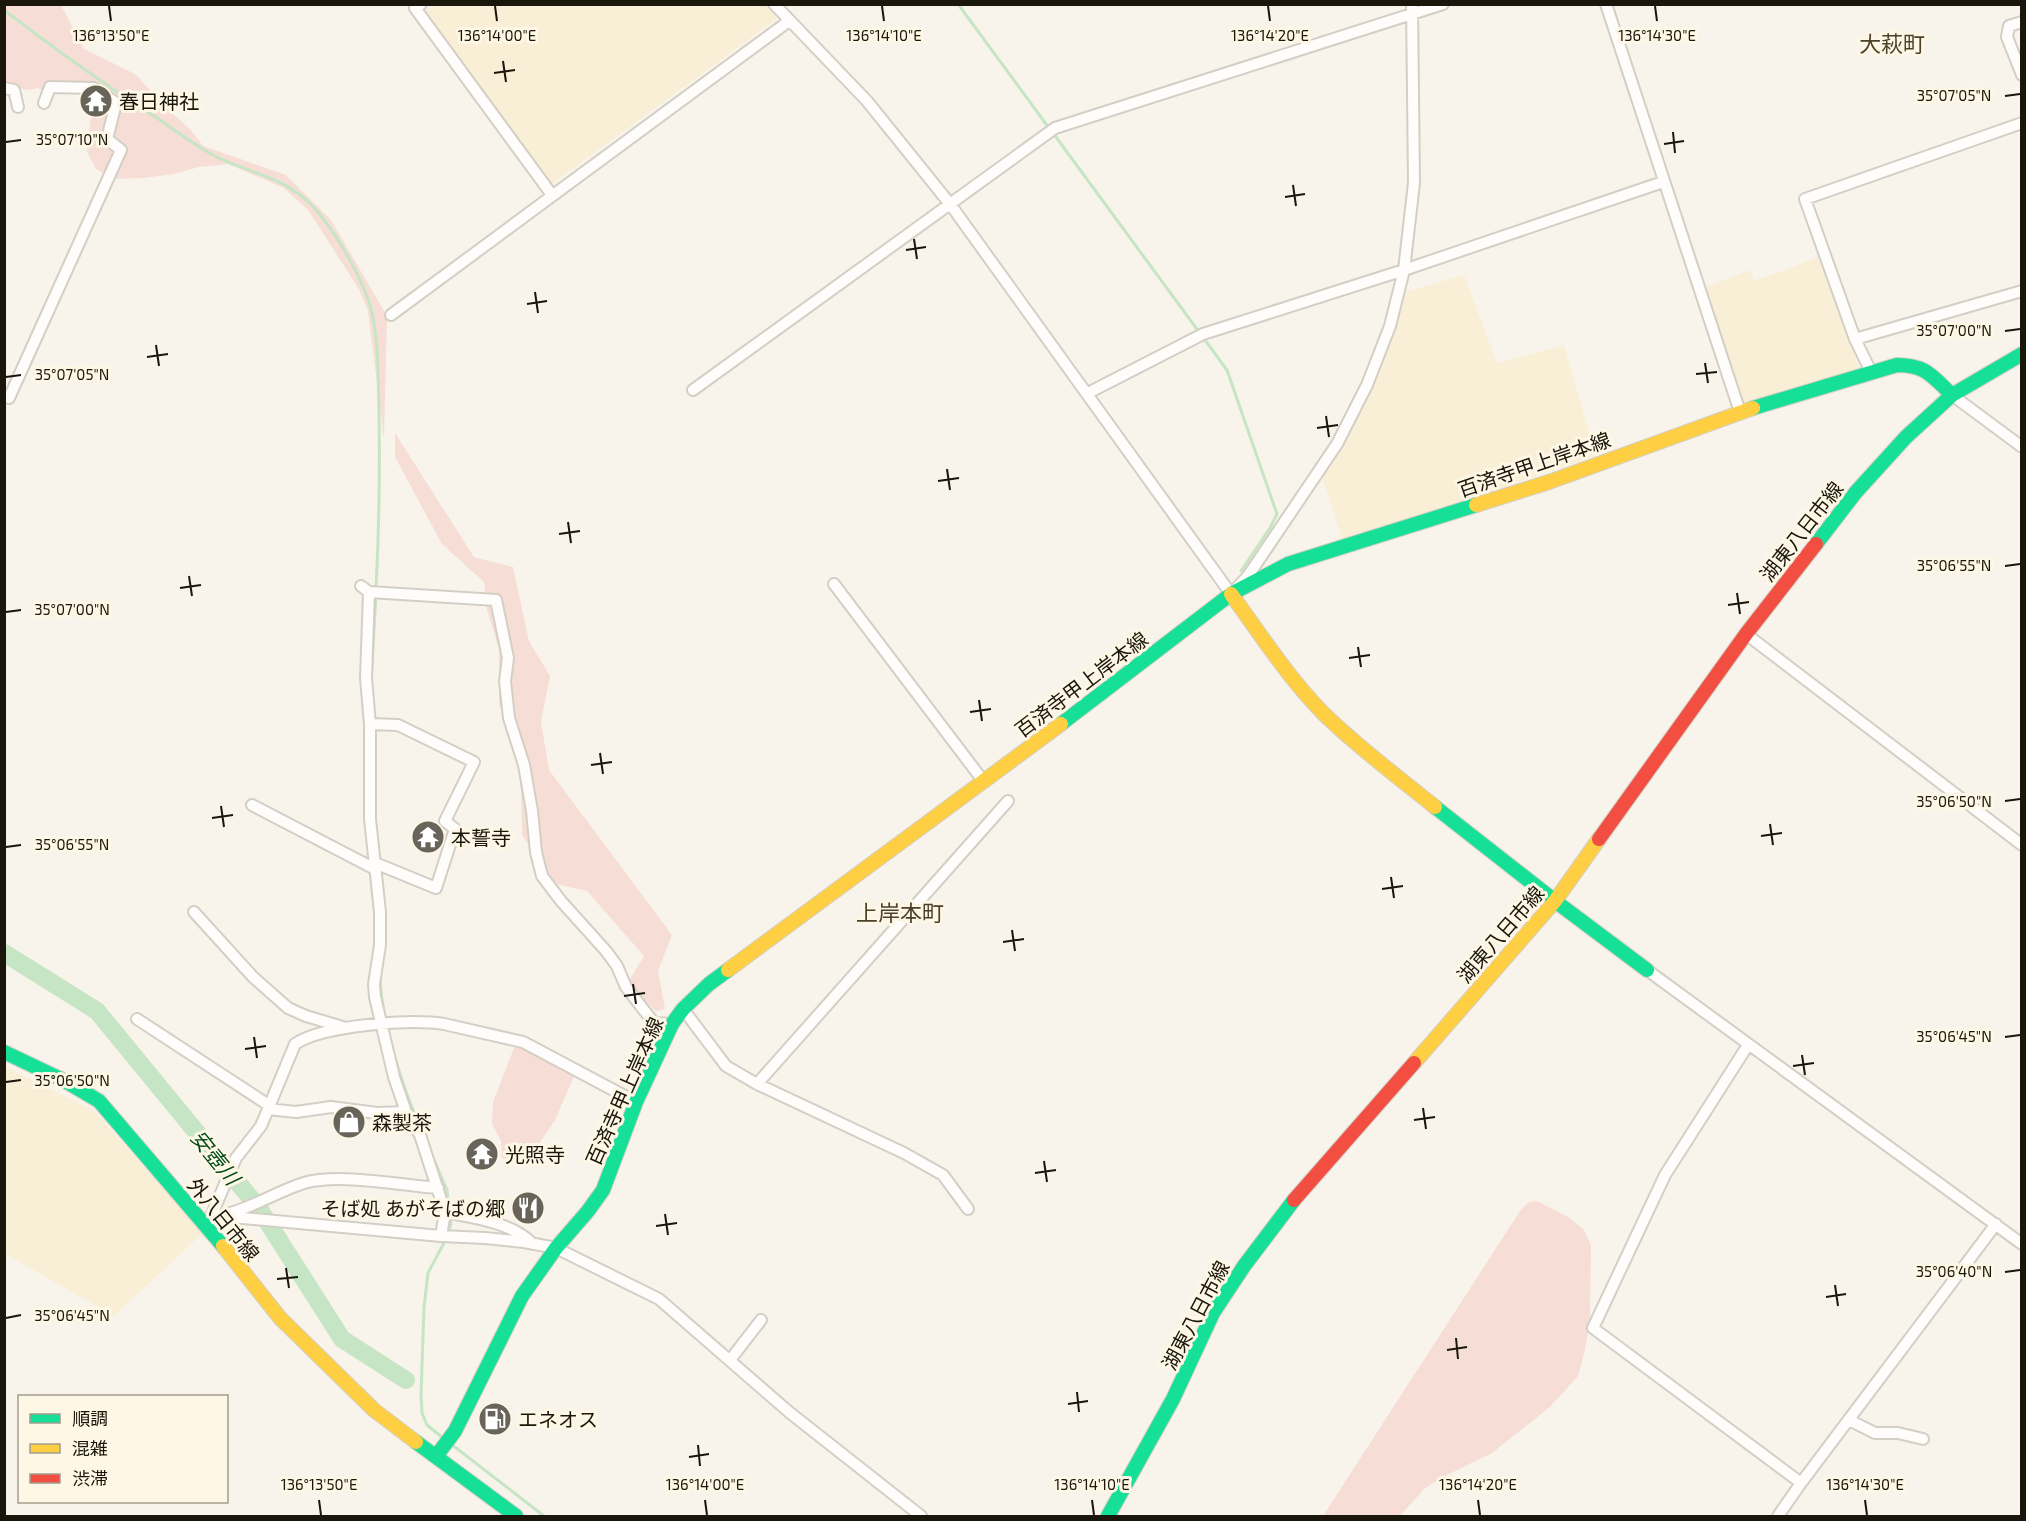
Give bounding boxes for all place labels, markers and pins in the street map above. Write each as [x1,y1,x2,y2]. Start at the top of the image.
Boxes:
temple icon: 春日神社 [78,83,114,119]
place label: 春日神社 [119,89,199,113]
temple icon: 本誓寺 [410,819,446,855]
place label: 本誓寺 [451,825,511,849]
shop icon: 森製茶 [331,1104,367,1140]
place label: 森製茶 [372,1110,432,1134]
temple icon: 光照寺 [464,1136,500,1172]
place label: 光照寺 [505,1142,565,1166]
restaurant icon: そば処 あがそばの郷 [510,1190,546,1226]
place label: そば処 あがそばの郷 [321,1196,505,1220]
fuel station icon: エネオス [477,1401,513,1437]
place label: エネオス [518,1407,598,1431]

